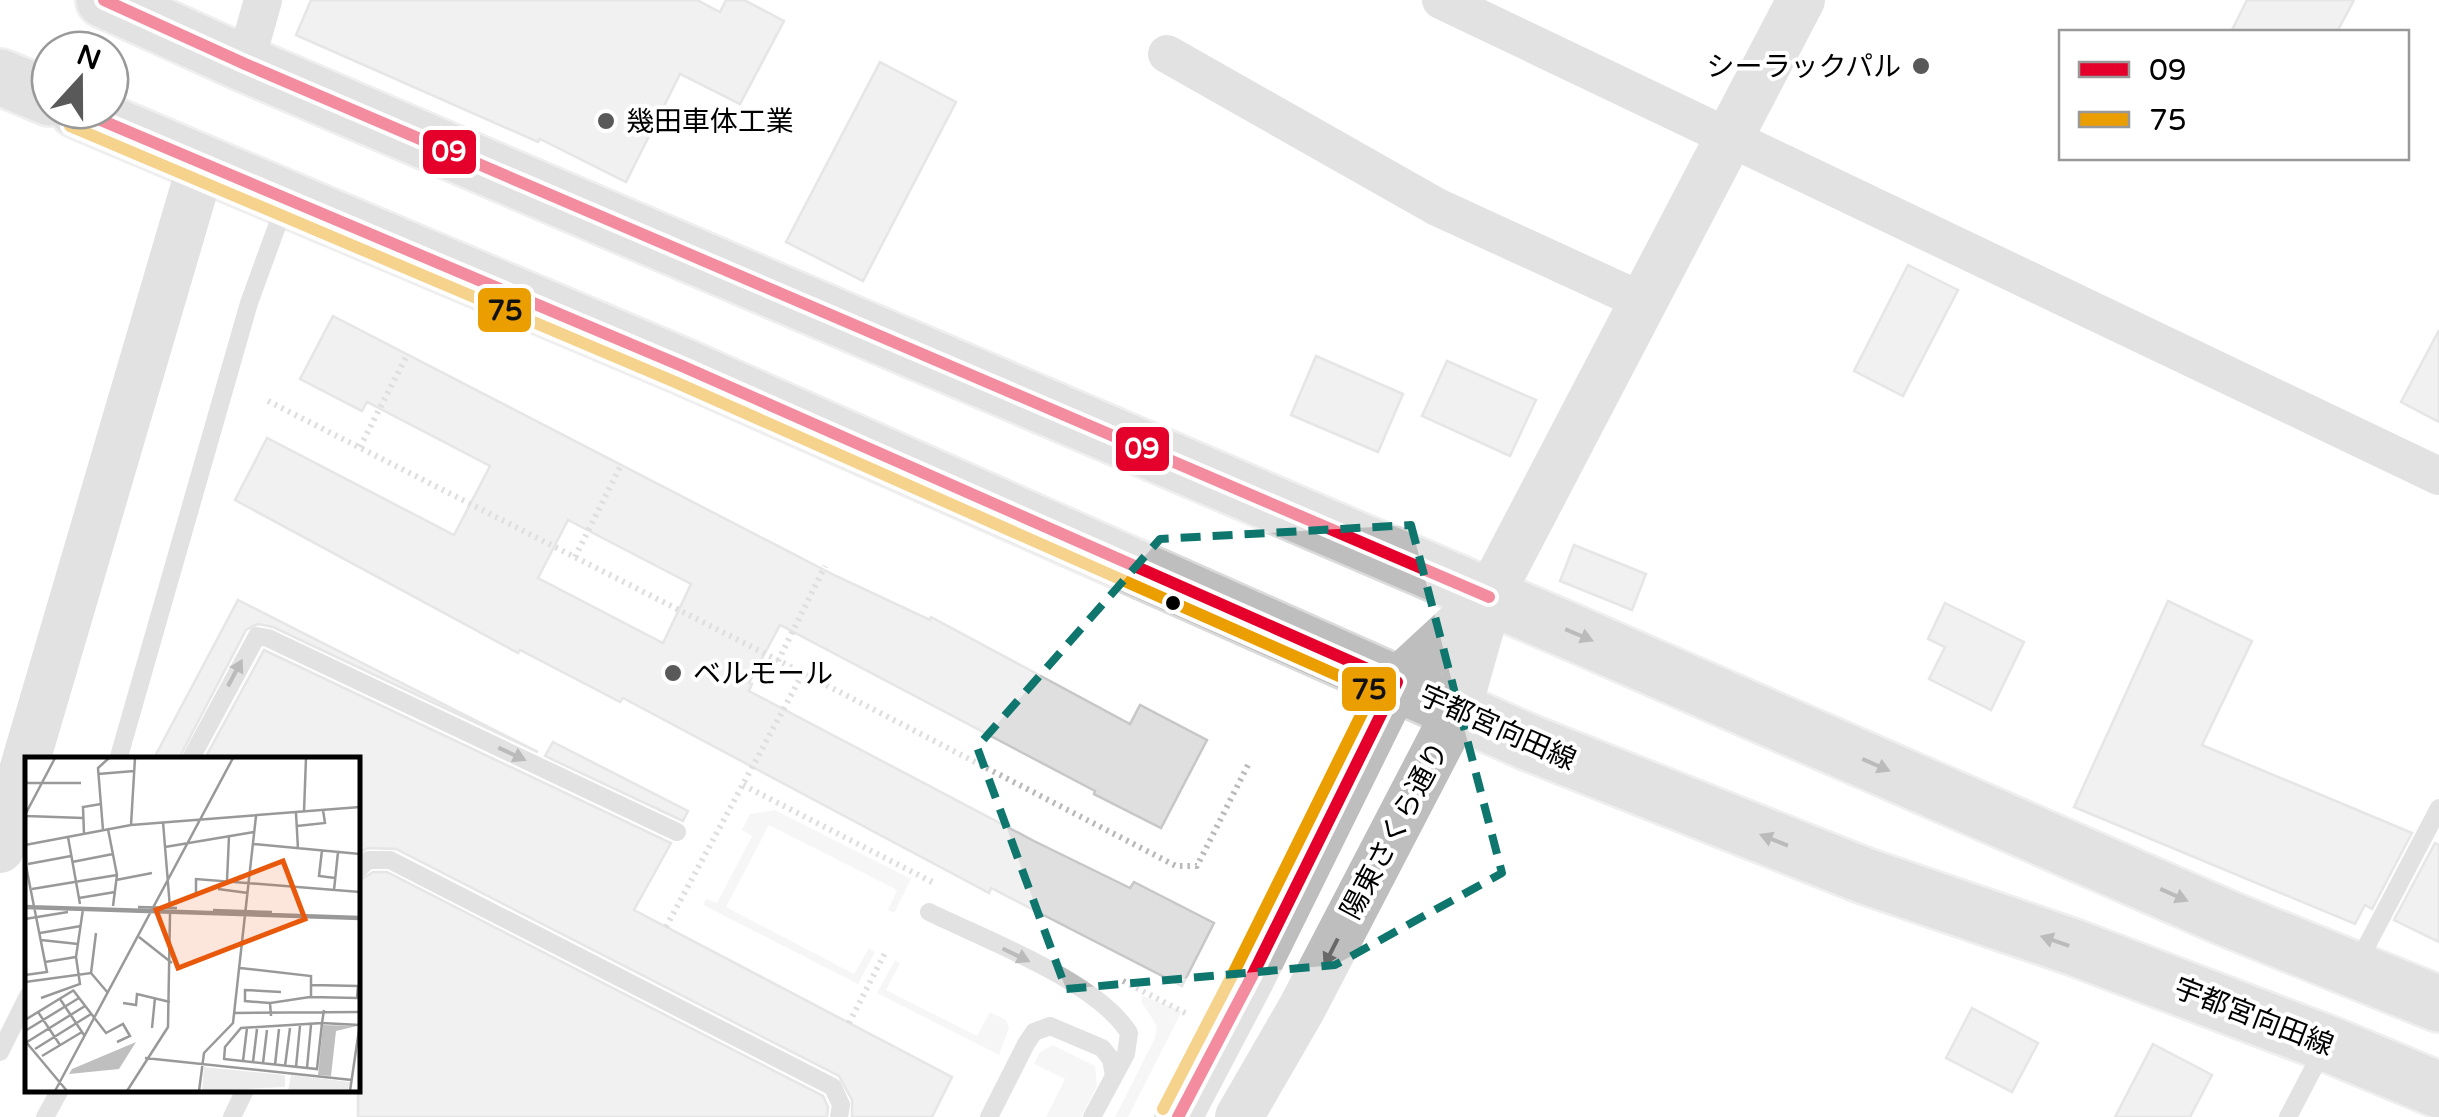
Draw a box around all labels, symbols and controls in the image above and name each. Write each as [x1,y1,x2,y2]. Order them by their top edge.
north arrow [30,30,130,130]
legend [2059,30,2409,160]
text: N [72,38,105,77]
place label: シーラックパル [1706,50,1901,84]
text: 09 [2149,52,2187,89]
marker: シーラックパル [1910,55,1932,77]
text: 75 [2149,102,2187,139]
place label: 幾田車体工業 [626,105,794,139]
marker: 幾田車体工業 [595,110,617,132]
line badge: 09 [421,128,478,176]
text: 09 [431,135,467,169]
line badge: 75 [476,286,533,334]
text: 75 [487,294,523,328]
line badge: 09 [1114,425,1171,473]
text: 09 [1124,432,1160,466]
unlabelled marker [1163,593,1183,613]
one-way arrow [1564,627,1594,643]
place label: ベルモール [693,657,833,691]
one-way arrow [226,659,243,688]
marker: ベルモール [662,662,684,684]
line badge: 75 [1340,665,1398,713]
text: 75 [1351,673,1387,707]
street label: 宇都宮向田線 [1414,678,1581,778]
street label: 陽東さくら通り [1334,736,1456,925]
one-way arrow [498,746,527,763]
inset map [25,757,360,1092]
one-way arrow [1861,757,1891,773]
one-way arrow [1759,832,1789,848]
one-way arrow [2159,887,2189,903]
one-way arrow [2039,932,2069,947]
one-way arrow [1323,938,1340,967]
one-way arrow [1002,946,1031,963]
street label: 宇都宮向田線 [2169,971,2338,1063]

